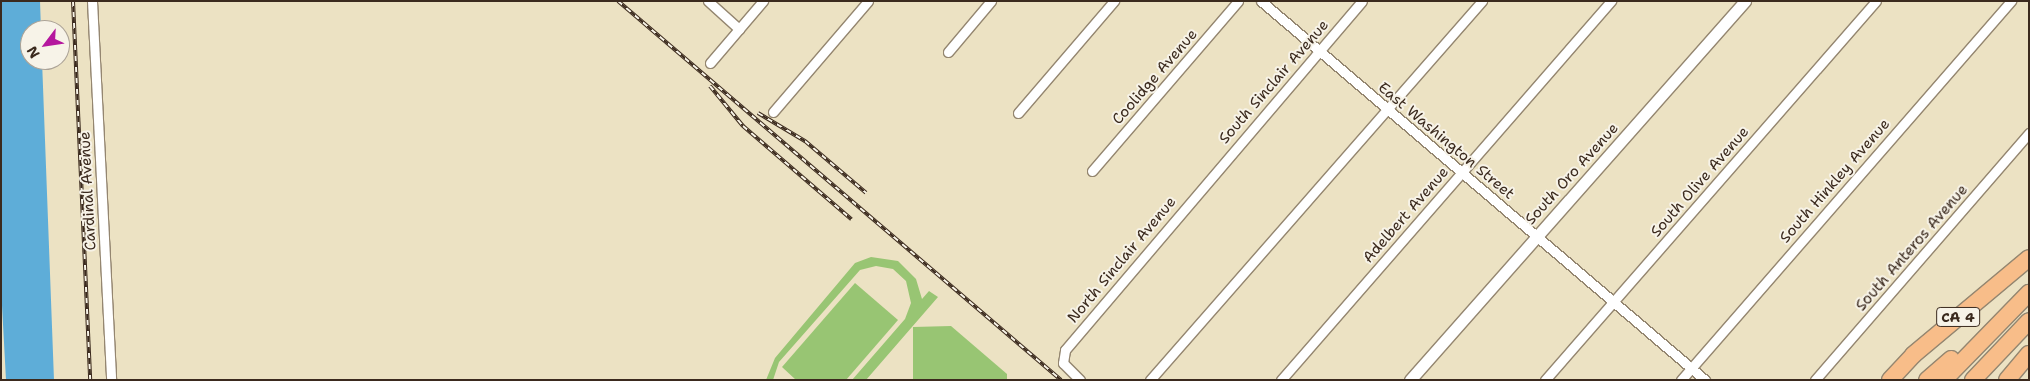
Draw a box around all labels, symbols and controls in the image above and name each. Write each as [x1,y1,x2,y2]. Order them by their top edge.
street label: South Sinclair Avenue [1215,16,1333,148]
north arrow [20,20,70,70]
street label: Coolidge Avenue [1109,26,1201,128]
text: N [22,43,44,62]
street label: East Washington Street [1374,79,1518,203]
street label: South Hinkley Avenue [1776,115,1894,247]
street label: South Oro Avenue [1522,119,1622,229]
street label: South Olive Avenue [1647,123,1753,241]
street label: Cardinal Avenue [76,131,100,251]
street label: Adelbert Avenue [1359,163,1453,267]
street label: South Anteros Avenue [1852,181,1972,315]
street label: North Sinclair Avenue [1064,193,1180,327]
road number: CA 4 [1936,306,1980,328]

